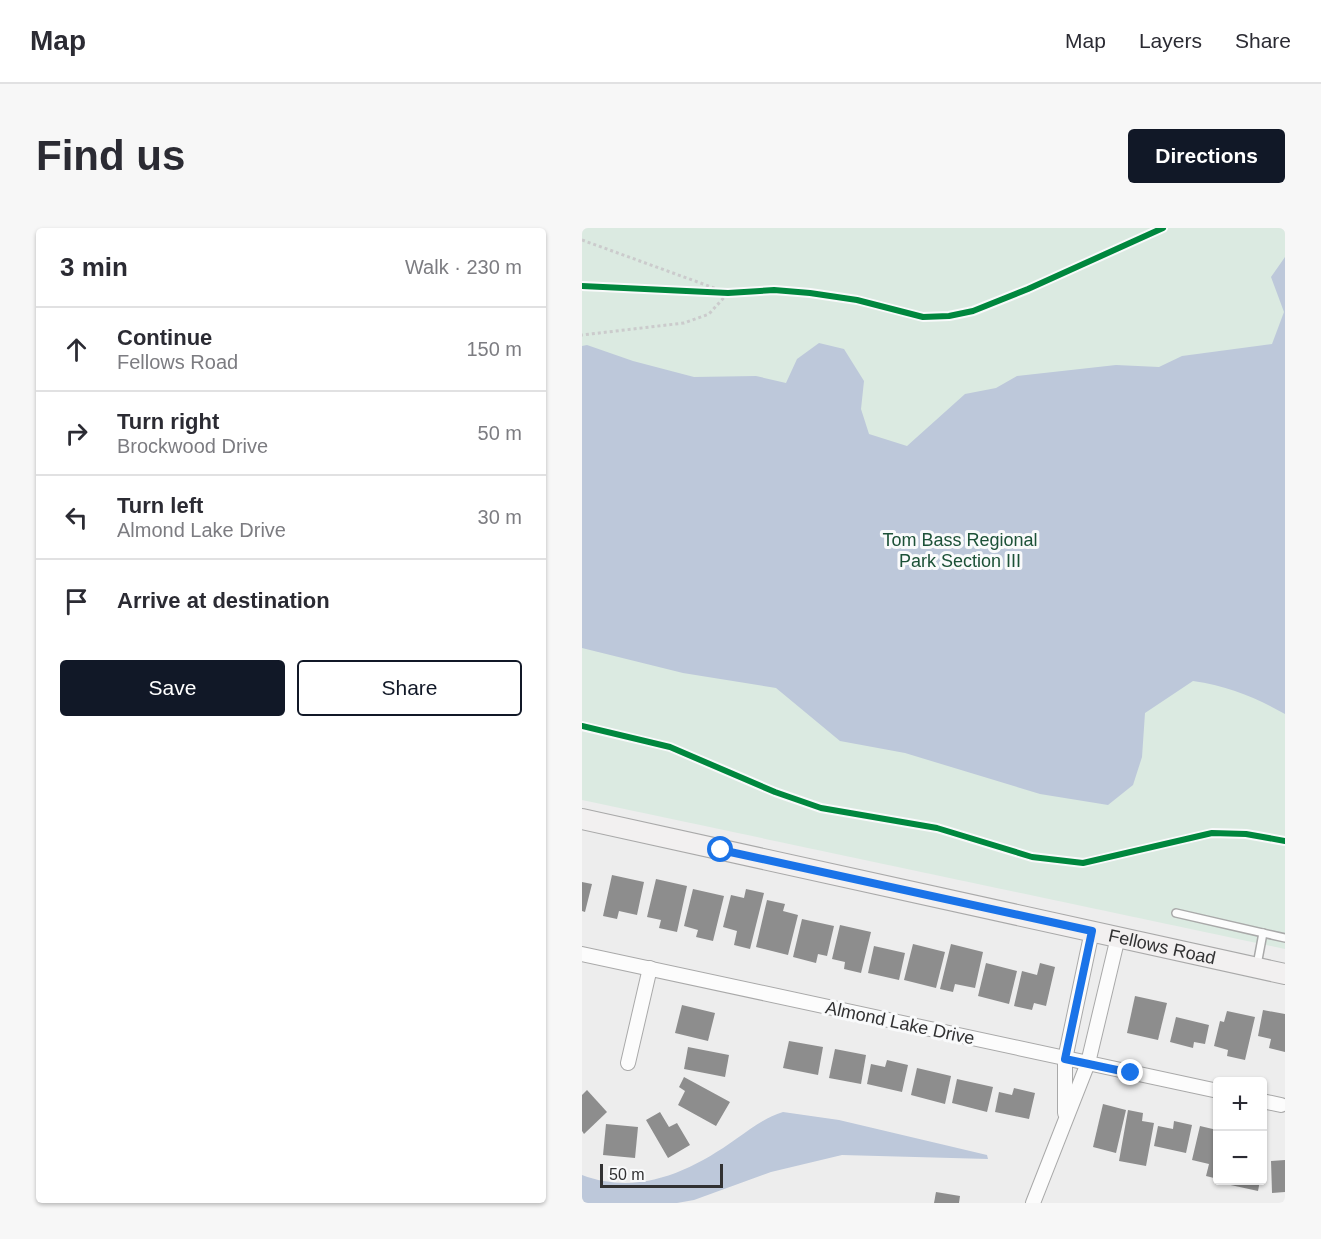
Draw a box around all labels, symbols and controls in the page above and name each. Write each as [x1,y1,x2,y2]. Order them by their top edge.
text: Map [30,25,86,56]
text: Map [1065,29,1106,52]
text: Layers [1139,29,1202,52]
text: Share [1235,29,1291,52]
button: Directions [1128,129,1285,183]
text: Find us [36,132,185,179]
text: 3 min [60,252,128,282]
text: Walk · 230 m [405,256,522,278]
text: Continue [117,325,212,350]
icon: ahead [60,333,93,366]
text: 150 m [466,338,522,360]
text: Fellows Road [117,351,238,373]
text: Turn right [117,409,219,434]
icon: right [60,417,93,450]
text: 50 m [478,422,522,444]
text: Brockwood Drive [117,435,268,457]
text: Turn left [117,493,203,518]
icon: left [60,501,93,534]
text: 30 m [478,506,522,528]
text: Almond Lake Drive [117,519,286,541]
park label: Tom Bass Regional Park Section III [882,530,1038,571]
icon: arrive [60,585,93,618]
text: Arrive at destination [117,588,330,613]
button: Save [60,660,285,716]
button: Share [297,660,522,716]
route start [707,836,733,862]
street label: Fellows Road [1107,925,1217,968]
street label: Almond Lake Drive [824,997,976,1049]
route end [1117,1059,1143,1085]
map controls [1213,1077,1267,1185]
button: + [1213,1077,1267,1131]
button: − [1213,1131,1267,1185]
scale bar [600,1161,723,1188]
text: 50 m [609,1166,645,1183]

